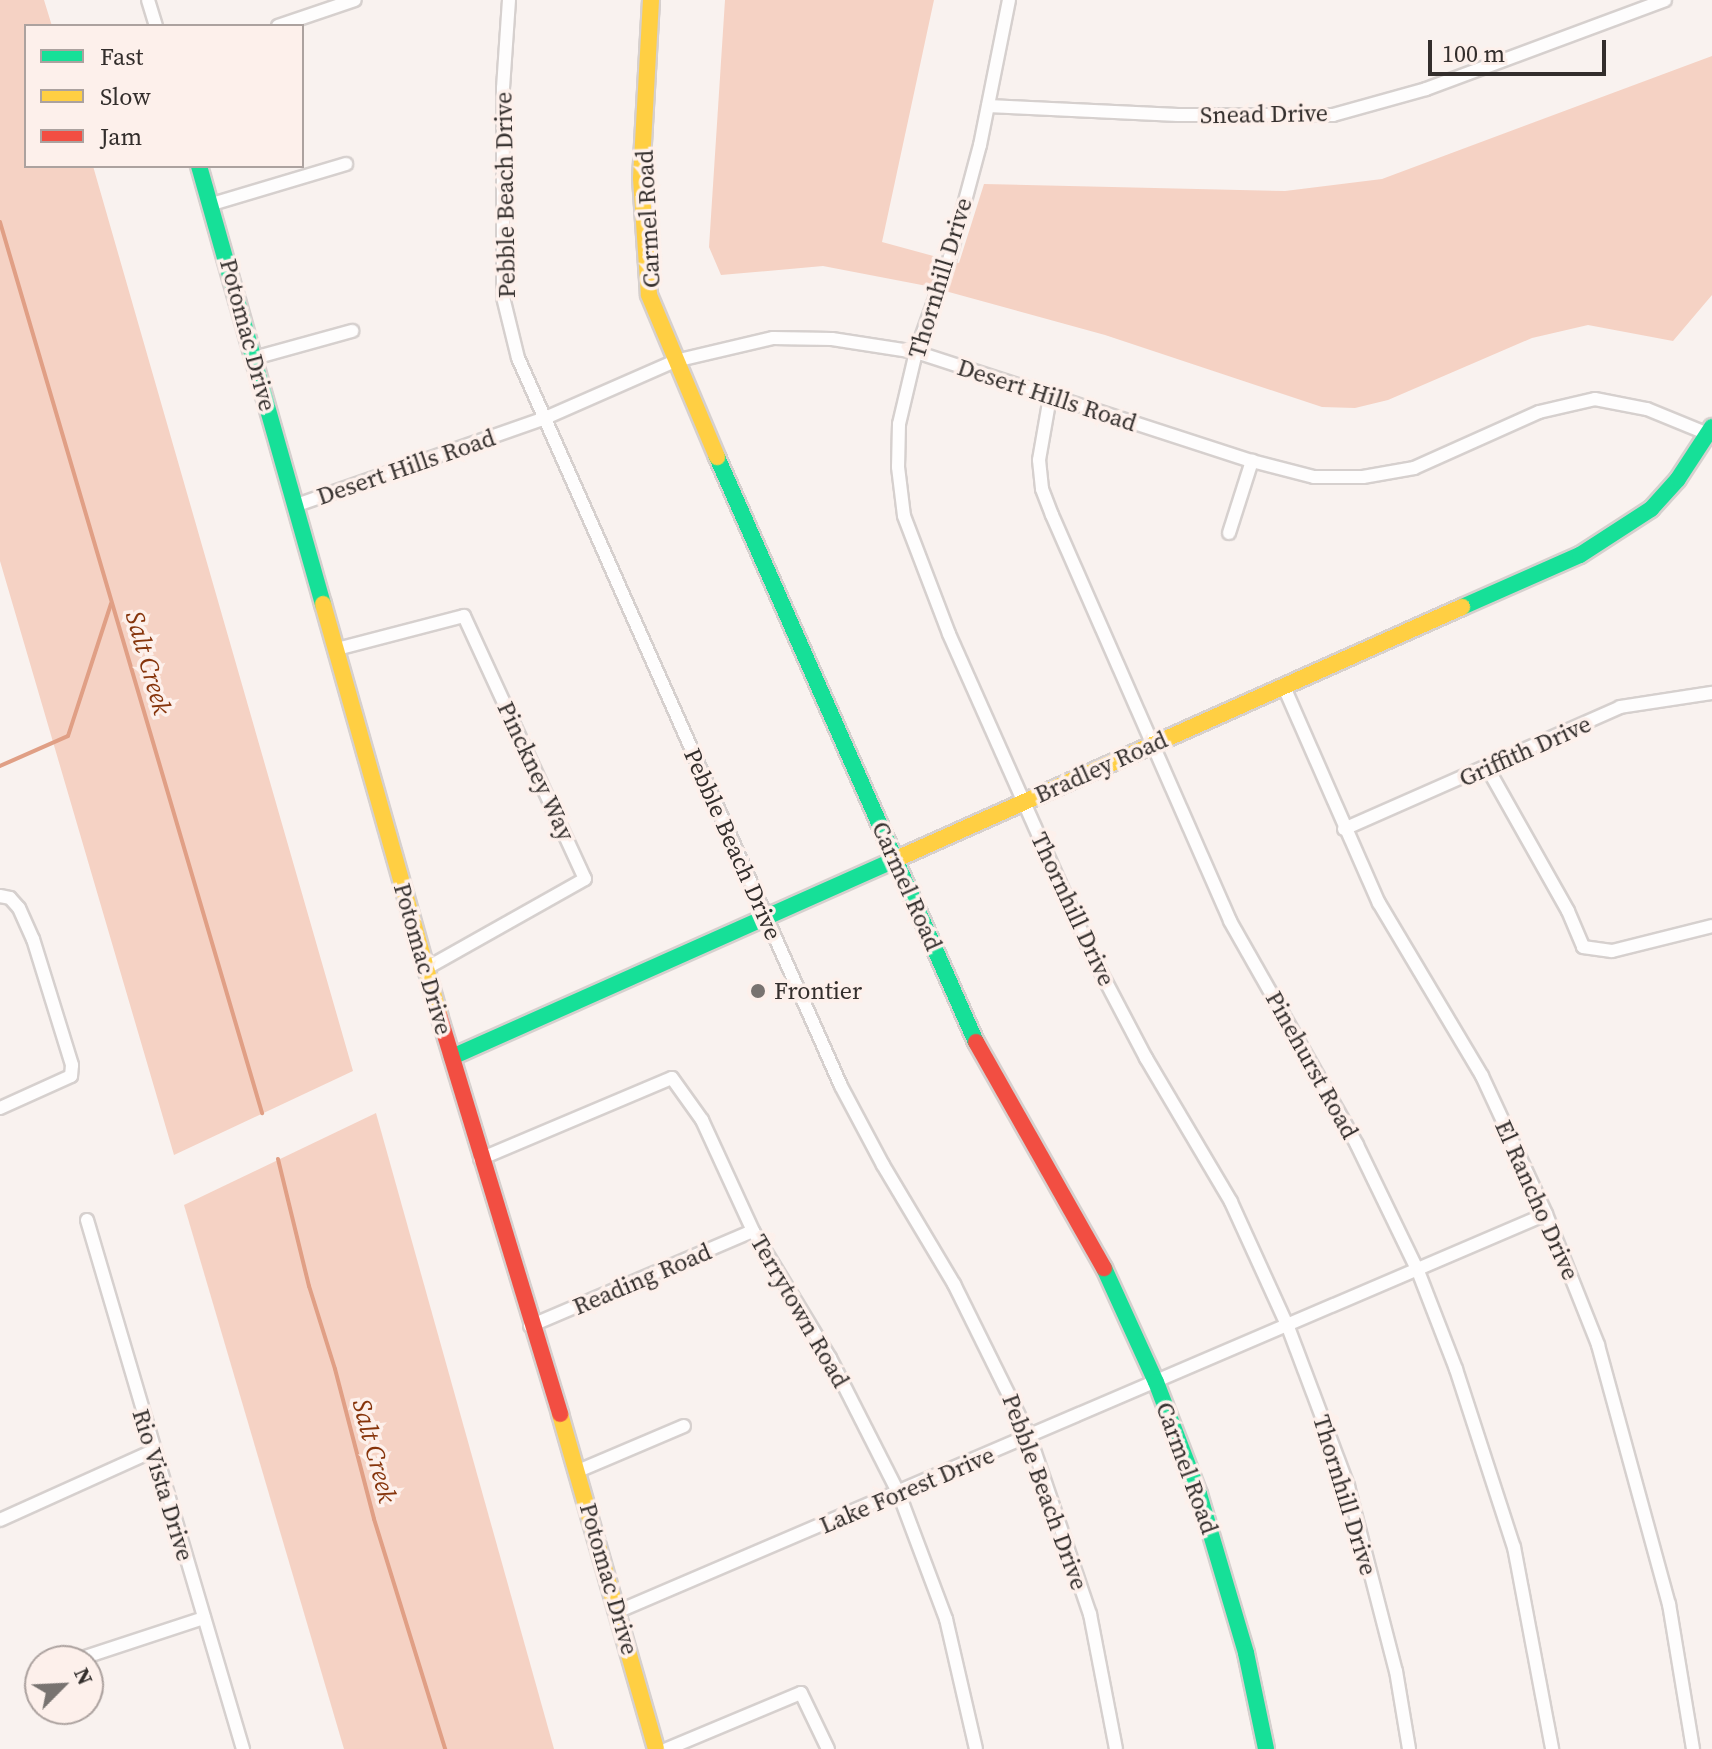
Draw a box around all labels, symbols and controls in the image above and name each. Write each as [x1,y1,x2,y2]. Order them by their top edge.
legend [24,24,304,168]
scale bar [1432,24,1610,74]
text: 100 m [1442,37,1505,70]
text: Fast [100,40,143,73]
text: Slow [100,80,151,113]
street label: Pebble Beach Drive [489,92,521,298]
street label: Snead Drive [1200,98,1328,130]
text: Jam [100,120,142,153]
street label: Carmel Road [630,149,666,289]
street label: Thornhill Drive [902,194,978,362]
street label: Potomac Drive [214,256,282,414]
street label: Desert Hills Road [954,352,1140,438]
street label: Desert Hills Road [313,423,499,511]
water label: Salt Creek [118,608,178,718]
street label: Pinckney Way [491,697,581,845]
street label: Griffith Drive [1455,709,1595,793]
street label: Bradley Road [1030,725,1172,809]
street label: Pebble Beach Drive [678,744,788,944]
street label: Carmel Road [866,817,948,955]
street label: Thornhill Drive [1025,828,1121,990]
street label: Potomac Drive [388,880,458,1038]
place label: Frontier [774,977,862,1005]
marker: Frontier [749,982,767,1000]
street label: Pinehurst Road [1260,986,1364,1144]
street label: El Rancho Drive [1489,1116,1585,1284]
street label: Terrytown Road [745,1229,855,1393]
street label: Reading Road [569,1237,715,1321]
street label: Pebble Beach Drive [996,1390,1094,1594]
water label: Salt Creek [345,1396,403,1506]
street label: Carmel Road [1150,1398,1224,1538]
street label: Rio Vista Drive [126,1405,200,1565]
street label: Thornhill Drive [1307,1411,1383,1579]
street label: Lake Forest Drive [815,1440,999,1540]
street label: Potomac Drive [574,1500,644,1658]
north arrow [24,1645,104,1725]
text: N [67,1663,101,1689]

